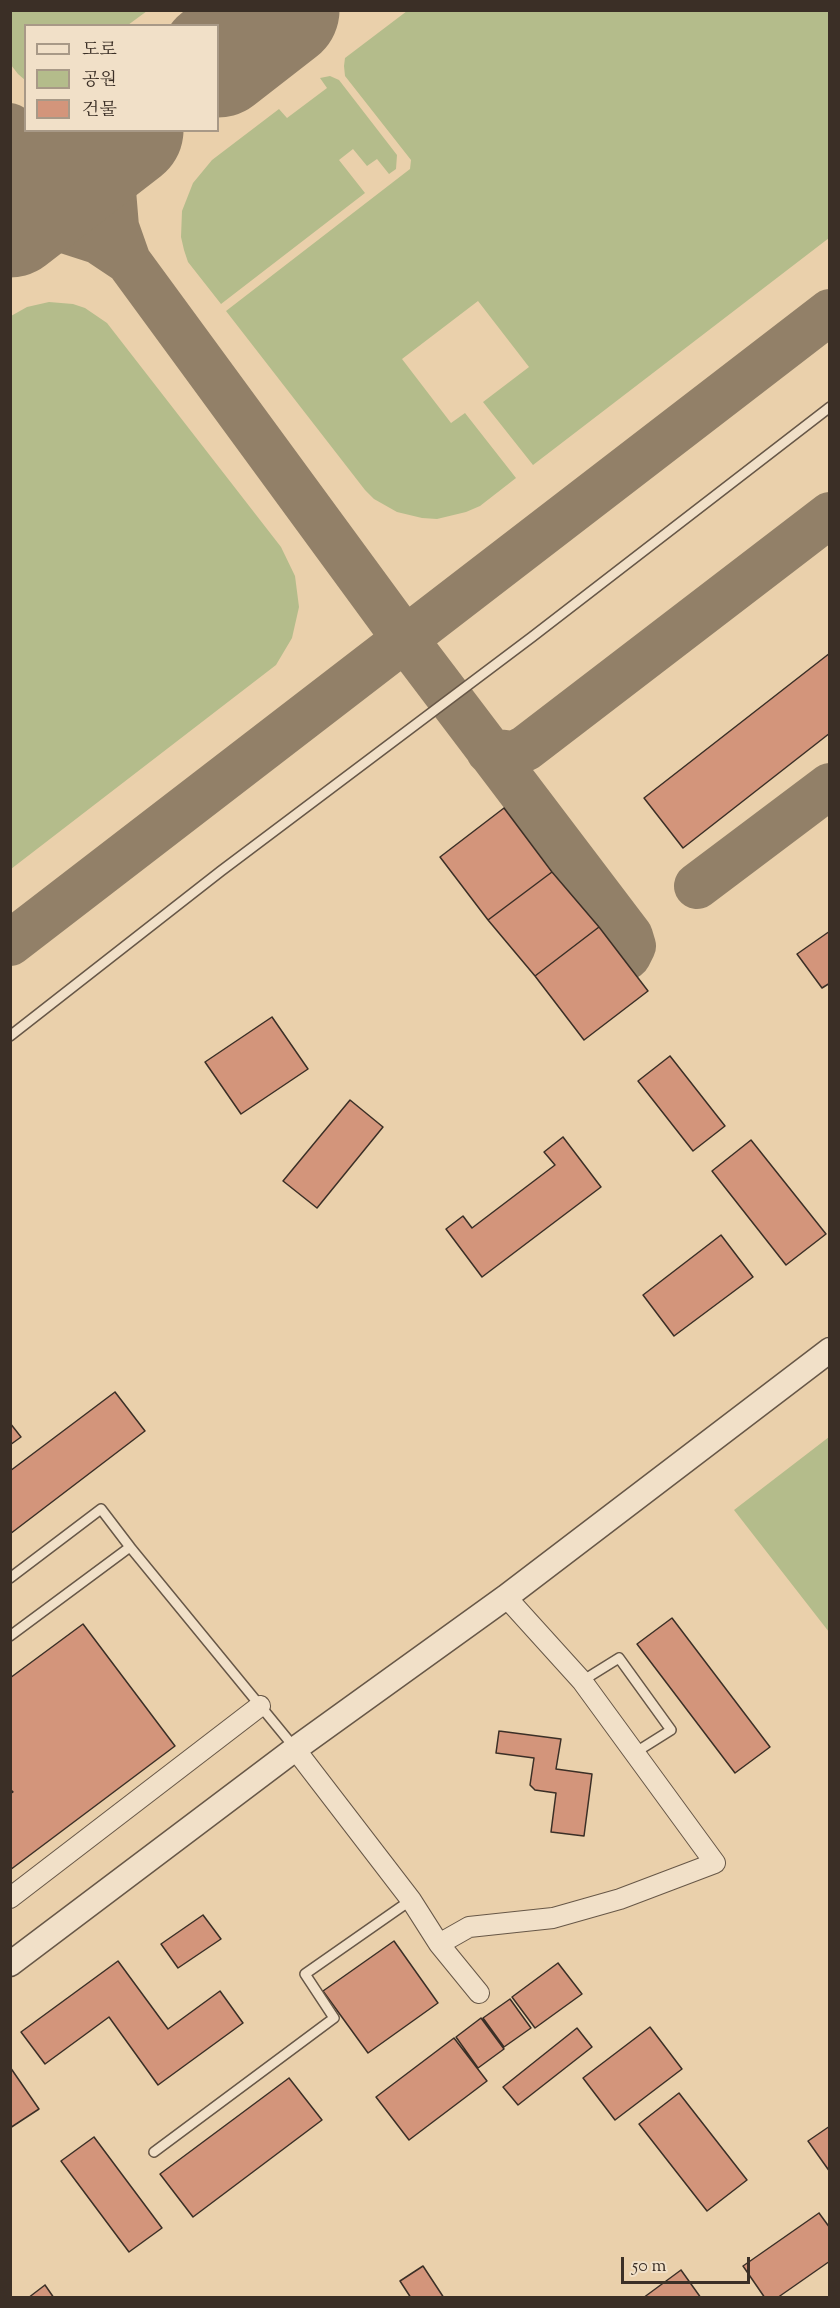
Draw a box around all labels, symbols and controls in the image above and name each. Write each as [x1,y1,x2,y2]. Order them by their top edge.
legend [24,24,219,132]
text: 도로 [82,38,117,64]
text: 공원 [82,68,117,94]
text: 건물 [82,98,117,124]
scale bar [624,2245,753,2283]
text: 50 m [632,2254,666,2280]

